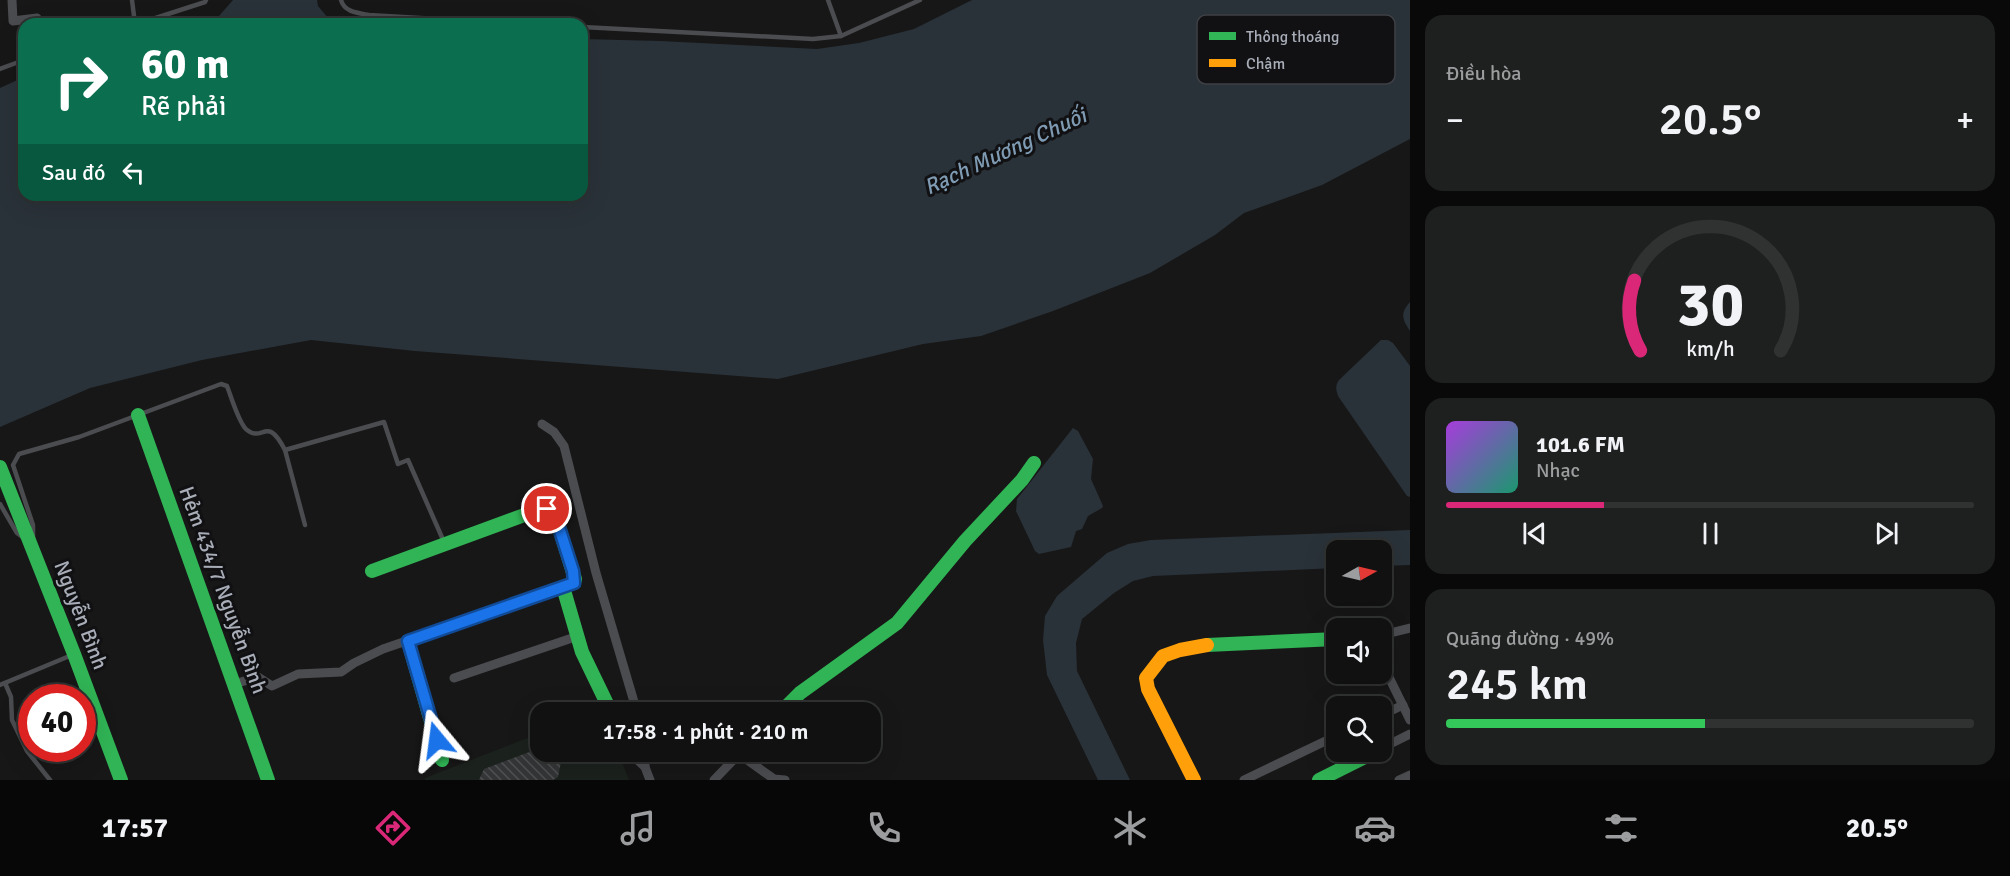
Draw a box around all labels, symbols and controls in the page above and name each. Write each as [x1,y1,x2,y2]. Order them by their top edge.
legend [1197,15,1395,84]
text: Thông thoáng [1246,27,1340,47]
text: 60 m [141,39,230,90]
icon: right [42,42,120,120]
text: Chậm [1246,54,1285,74]
text: Điều hòa [1446,61,1521,86]
text: Rẽ phải [141,90,226,123]
text: 20.5° [1659,92,1761,147]
text: − [1446,100,1464,141]
text: + [1956,100,1974,141]
water label: Rạch Mương Chuối [920,101,1092,200]
icon: left [117,156,150,189]
text: Sau đó [42,159,105,186]
text: 30 [1676,267,1744,344]
text: km/h [1686,337,1734,363]
text: 101.6 FM [1536,431,1625,458]
text: Nhạc [1536,458,1580,483]
street label: Hẻm 434/7 Nguyễn Bình [173,483,273,697]
pin [521,483,572,534]
icon: arrive [530,492,563,525]
icon: previous [1518,517,1551,550]
icon: pause [1694,517,1727,550]
icon: next [1870,517,1903,550]
north arrow [1326,540,1392,606]
map controls [1326,540,1392,762]
street label: Nguyễn Bình [48,557,114,673]
button: sound [1326,618,1392,684]
text: Quãng đường · 49% [1446,626,1614,651]
text: 245 km [1446,657,1588,712]
speed limit sign: 40 [18,684,96,762]
button: search [1326,696,1392,762]
position arrow [405,708,469,772]
text: 17:58 · 1 phút · 210 m [603,718,808,745]
icon: directions [372,807,414,849]
icon: music [617,807,659,849]
icon: phone [863,807,905,849]
icon: climate [1109,807,1151,849]
icon: car [1354,807,1396,849]
icon: filters [1600,807,1642,849]
text: 17:57 [102,812,168,845]
text: 20.5° [1846,812,1908,845]

